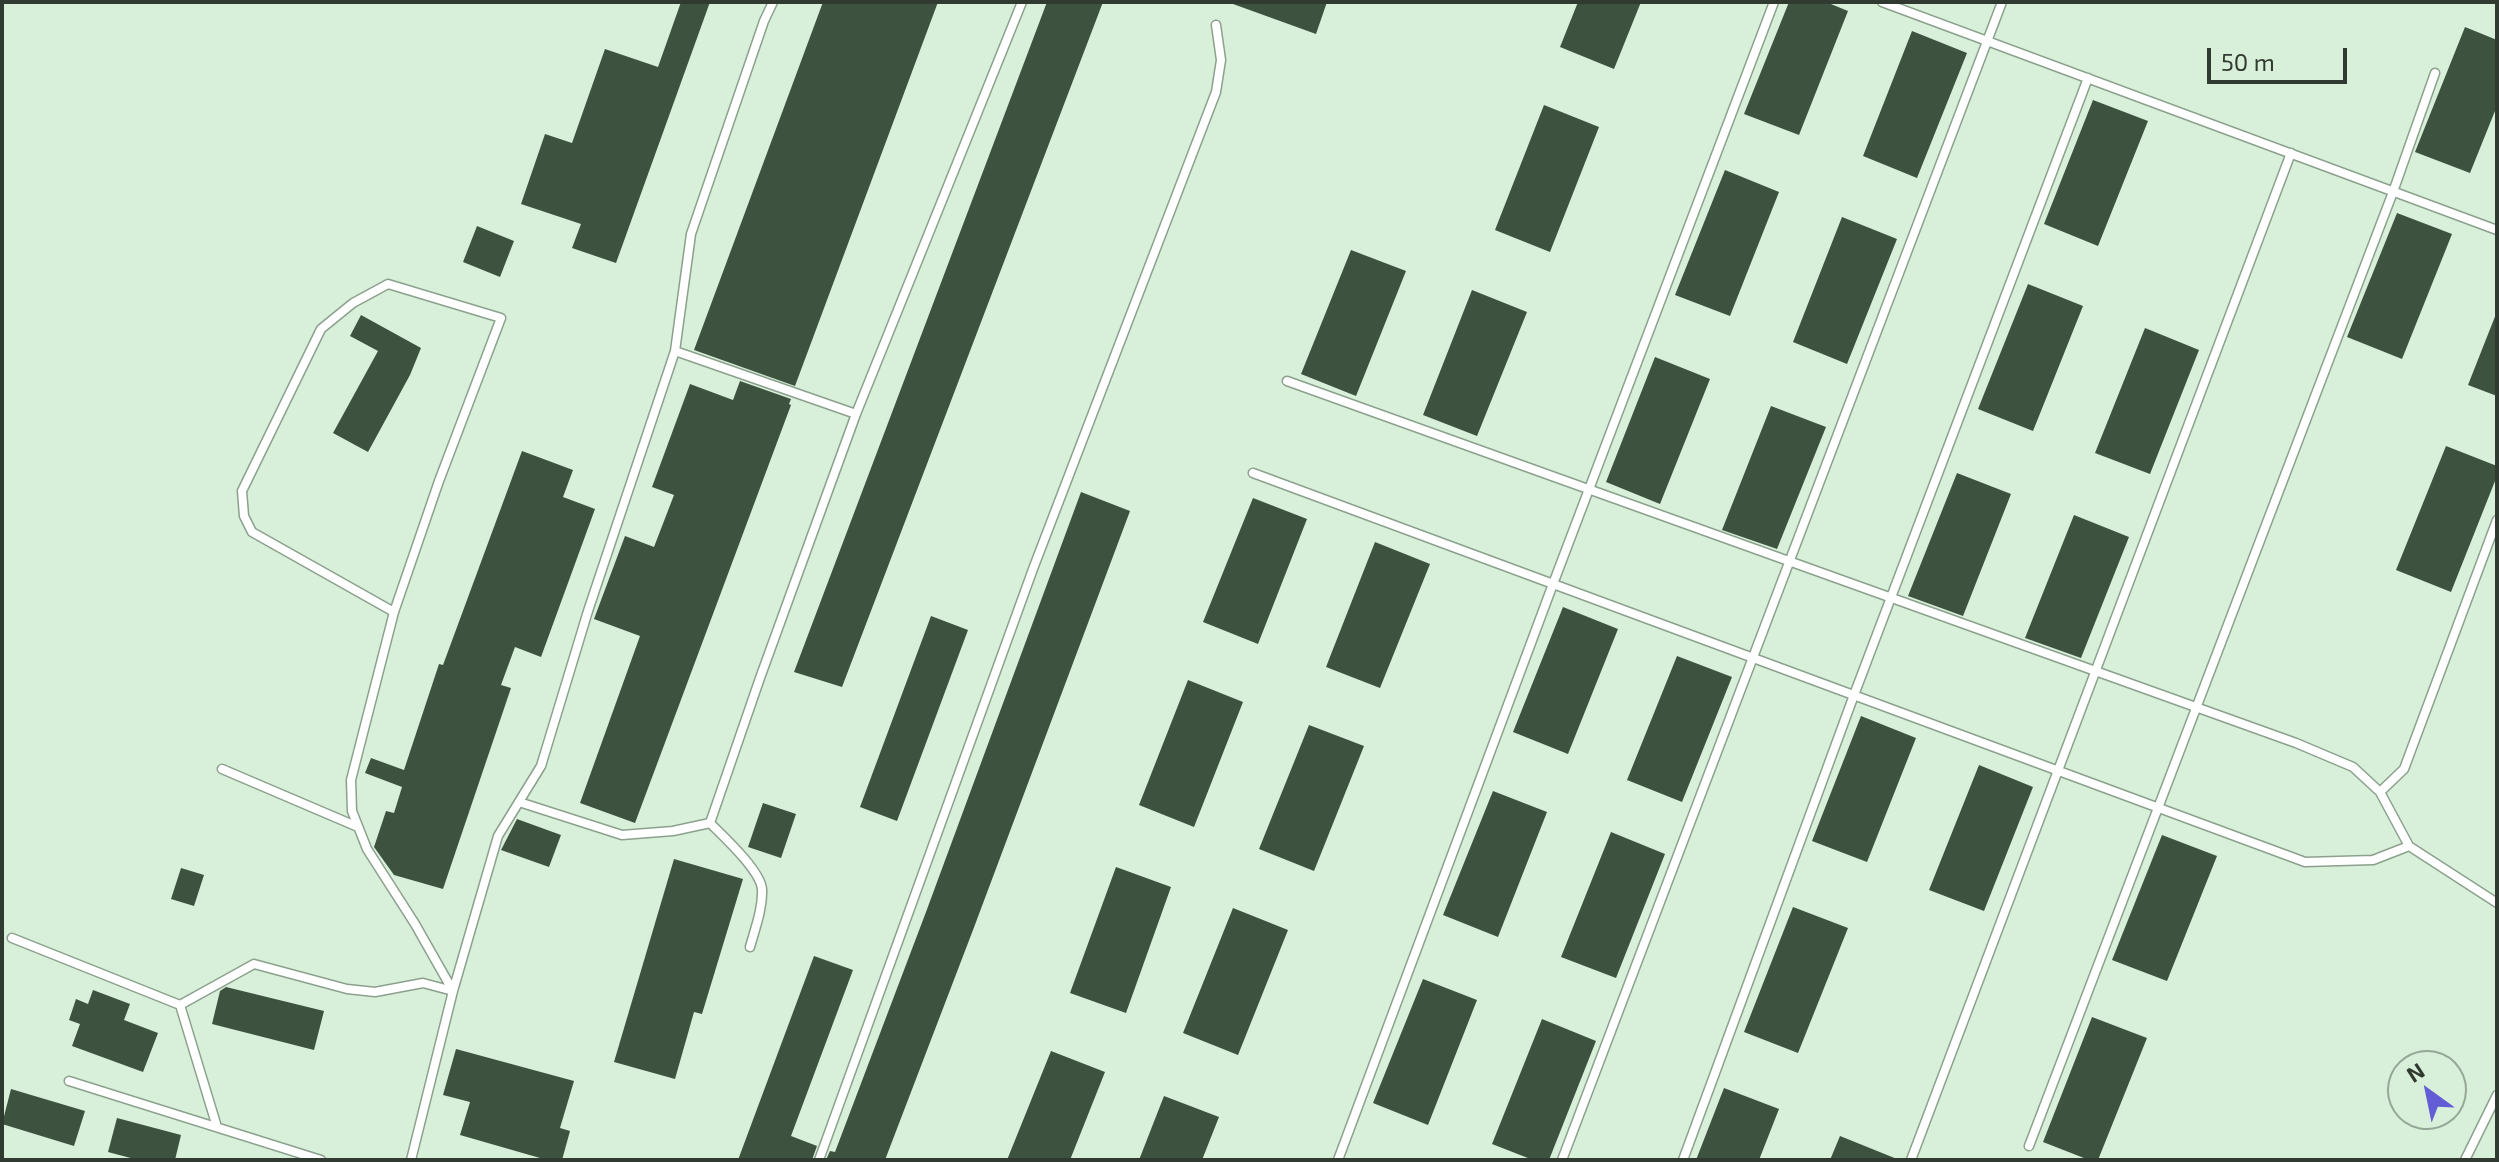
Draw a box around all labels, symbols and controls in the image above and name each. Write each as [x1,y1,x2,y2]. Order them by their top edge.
scale bar [2211,32,2351,82]
text: 50 m [2221,47,2275,76]
north arrow [2387,1050,2467,1130]
text: N [2401,1056,2429,1087]

